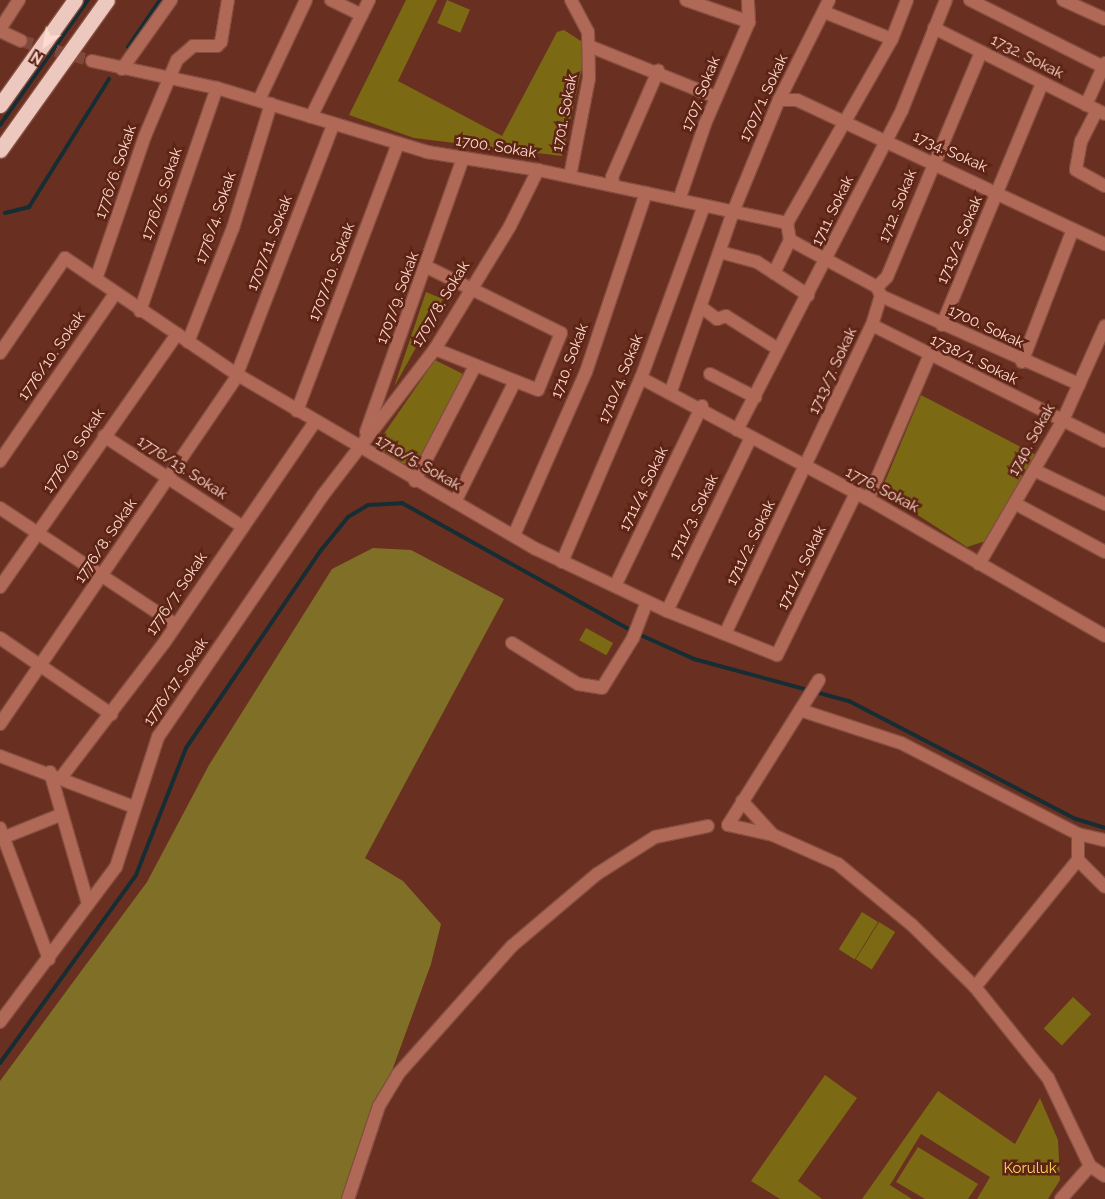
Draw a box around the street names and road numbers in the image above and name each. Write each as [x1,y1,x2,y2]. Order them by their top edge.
street label: 1732. Sokak [988,31,1066,83]
street label: 1707/1. Sokak [736,51,792,145]
street label: 1707. Sokak [678,54,724,134]
street label: 1701. Sokak [549,73,581,153]
street label: 1776/6. Sokak [92,123,140,221]
street label: 1734. Sokak [910,128,990,176]
street label: 1700. Sokak [454,132,538,162]
street label: 1776/5. Sokak [138,145,186,243]
street label: 1712. Sokak [875,167,921,245]
street label: 1776/4. Sokak [192,170,240,266]
street label: 1711. Sokak [808,173,858,249]
street label: 1707/11. Sokak [244,193,296,293]
street label: 1713/2. Sokak [933,193,987,287]
street label: 1707/10. Sokak [305,220,359,324]
street label: 1707/9. Sokak [373,250,423,346]
street label: 1707/8. Sokak [408,258,474,350]
street label: 1700. Sokak [945,302,1027,352]
street label: 1776/10. Sokak [15,308,89,404]
street label: 1710. Sokak [547,321,593,401]
street label: 1713/7. Sokak [805,325,861,417]
street label: 1738/1. Sokak [927,331,1021,389]
street label: 1710/4. Sokak [595,332,647,426]
street label: 1740. Sokak [1005,401,1059,479]
street label: 1776/9. Sokak [39,406,109,496]
street label: 1710/5. Sokak [372,431,464,495]
street label: 1776/13. Sokak [134,432,230,504]
street label: 1711/4. Sokak [616,444,672,534]
street label: 1776. Sokak [842,463,922,517]
street label: 1711/3. Sokak [666,471,722,563]
street label: 1776/8. Sokak [71,495,141,587]
street label: 1711/2. Sokak [723,498,779,588]
street label: 1711/1. Sokak [774,523,830,613]
street label: 1776/7. Sokak [143,549,211,639]
street label: 1776/17. Sokak [140,635,212,729]

